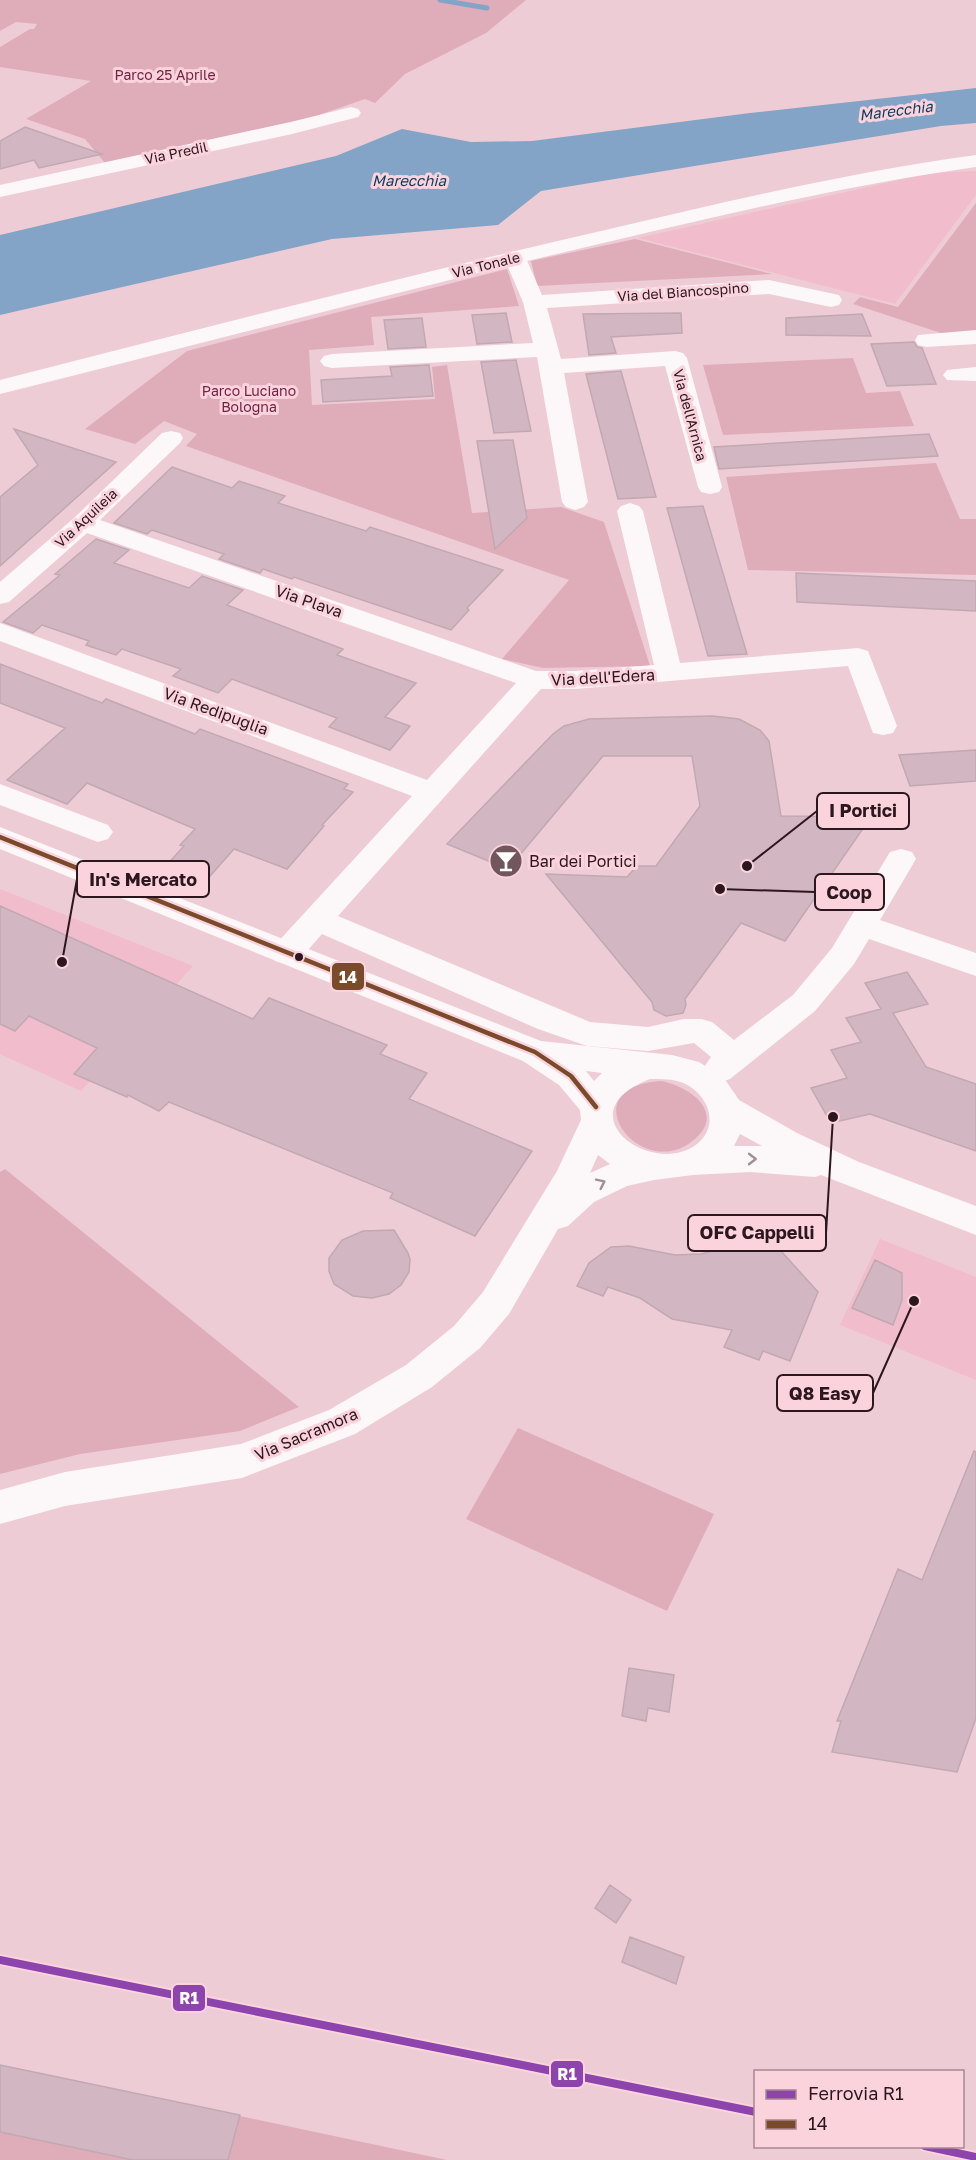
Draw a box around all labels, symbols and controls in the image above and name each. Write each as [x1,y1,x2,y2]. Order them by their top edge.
park label: Parco 25 Aprile [114,66,216,83]
water label: Marecchia [858,97,934,123]
street label: Via Predil [143,138,209,167]
water label: Marecchia [372,171,446,189]
street label: Via Tonale [450,248,522,281]
street label: Via del Biancospino [617,278,749,305]
street label: Via dell'Arnica [670,367,711,463]
park label: Parco Luciano Bologna [202,382,296,415]
street label: Via Aquileia [51,485,120,551]
street label: Via Plava [273,580,345,622]
street label: Via dell'Edera [550,664,656,690]
street label: Via Redipuglia [161,683,271,739]
callout: I Portici [817,793,909,829]
text: I Portici [829,799,897,821]
bar icon: Bar dei Portici [488,843,524,879]
place label: Bar dei Portici [529,851,637,871]
callout: In's Mercato [77,861,209,897]
text: In's Mercato [89,868,197,890]
callout: Coop [815,874,884,910]
text: Coop [826,881,872,903]
unlabelled marker [293,951,305,963]
line badge: 14 [331,962,365,991]
text: 14 [339,967,357,987]
one-way arrow [748,1153,757,1165]
one-way arrow [595,1179,606,1191]
callout: OFC Cappelli [688,1215,826,1251]
text: OFC Cappelli [700,1221,814,1243]
callout: Q8 Easy [777,1375,873,1411]
text: Q8 Easy [789,1382,861,1404]
street label: Via Sacramora [251,1403,361,1465]
line badge: R1 [172,1984,206,2012]
text: R1 [179,1988,199,2008]
line badge: R1 [550,2060,584,2088]
text: R1 [557,2064,577,2084]
legend [754,2070,964,2148]
text: Ferrovia R1 [808,2082,904,2104]
text: 14 [808,2112,828,2134]

